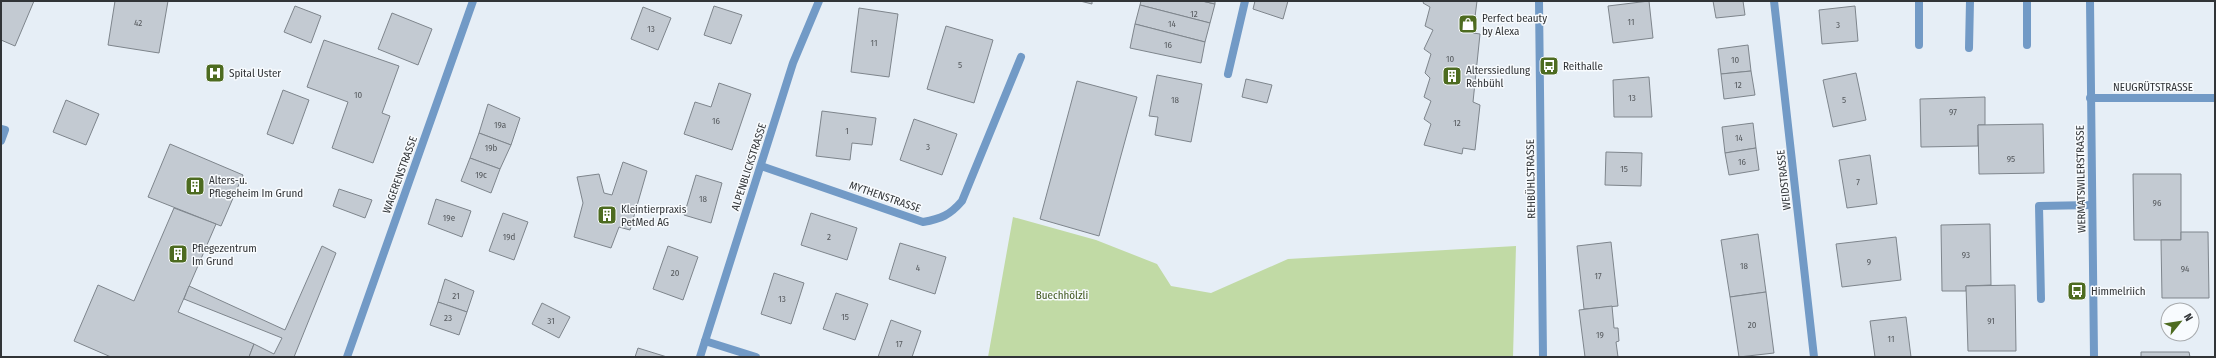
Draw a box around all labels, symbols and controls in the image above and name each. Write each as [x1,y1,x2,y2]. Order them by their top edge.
house number: 12 [1190,9,1198,19]
place label: Perfect beauty by Alexa [1482,12,1547,38]
shop icon: Perfect beauty by Alexa [1457,13,1479,35]
house number: 11 [1628,17,1634,27]
house number: 42 [134,18,142,28]
house number: 14 [1168,19,1177,29]
house number: 3 [1836,20,1840,30]
house number: 13 [647,24,655,34]
house number: 11 [871,38,877,48]
house number: 16 [1164,40,1173,50]
house number: 10 [1446,54,1454,64]
bus stop icon: Reithalle [1538,55,1560,77]
house number: 10 [1731,55,1739,65]
house number: 5 [958,60,962,70]
place label: Reithalle [1563,60,1603,73]
hospital icon: Spital Uster [204,62,226,84]
place label: Alterssiedlung Rehbühl [1466,64,1531,90]
building icon: Alterssiedlung Rehbühl [1441,65,1463,87]
place label: Spital Uster [229,67,281,80]
house number: 12 [1734,80,1742,90]
street label: NEUGRÜTSTRASSE [2113,81,2193,94]
house number: 10 [354,90,362,100]
house number: 13 [1628,93,1636,103]
house number: 18 [1171,95,1180,105]
house number: 5 [1842,95,1846,105]
house number: 97 [1949,107,1957,117]
house number: 16 [712,116,721,126]
house number: 12 [1453,118,1461,128]
house number: 19a [494,120,507,130]
street label: ALPENBLICKSTRASSE [729,122,769,212]
street label: WERMATSWILERSTRASSE [2074,125,2088,233]
house number: 1 [845,126,849,136]
house number: 14 [1735,133,1744,143]
street label: WAGERENSTRASSE [380,135,420,215]
street label: REHBÜHLSTRASSE [1524,139,1538,219]
house number: 3 [926,142,930,152]
house number: 19b [485,143,498,153]
street label: WEIDSTRASSE [1774,149,1794,211]
house number: 95 [2007,154,2015,164]
house number: 16 [1738,157,1747,167]
house number: 15 [1620,164,1628,174]
house number: 19c [475,170,487,180]
place label: Alters-u. Pflegeheim Im Grund [209,174,303,200]
building icon: Alters-u. Pflegeheim Im Grund [184,175,206,197]
house number: 7 [1856,177,1860,187]
street label: MYTHENSTRASSE [848,179,922,215]
house number: 18 [699,194,708,204]
house number: 96 [2153,198,2162,208]
place label: Kleintierpraxis PetMed AG [621,203,687,229]
building icon: Kleintierpraxis PetMed AG [596,204,618,226]
house number: 19e [443,213,456,223]
house number: 19d [503,232,516,242]
house number: 2 [827,232,831,242]
place label: Pflegezentrum Im Grund [192,242,257,268]
building icon: Pflegezentrum Im Grund [167,243,189,265]
house number: 93 [1962,250,1970,260]
house number: 9 [1867,257,1871,267]
house number: 18 [1740,261,1749,271]
house number: 4 [916,263,921,273]
house number: 94 [2181,264,2190,274]
house number: 20 [671,268,680,278]
house number: 17 [1594,271,1602,281]
bus stop icon: Himmelriich [2066,280,2088,302]
place label: Himmelriich [2091,285,2146,298]
park label: Buechhölzli [1036,289,1088,302]
house number: 21 [452,291,460,301]
house number: 13 [778,294,786,304]
north arrow [2160,302,2200,342]
text: N [2181,311,2196,323]
house number: 15 [841,312,849,322]
house number: 23 [444,313,452,323]
house number: 31 [547,316,555,326]
house number: 91 [1987,316,1995,326]
house number: 20 [1748,320,1757,330]
house number: 19 [1596,330,1604,340]
house number: 11 [1888,334,1894,344]
house number: 17 [895,339,903,349]

